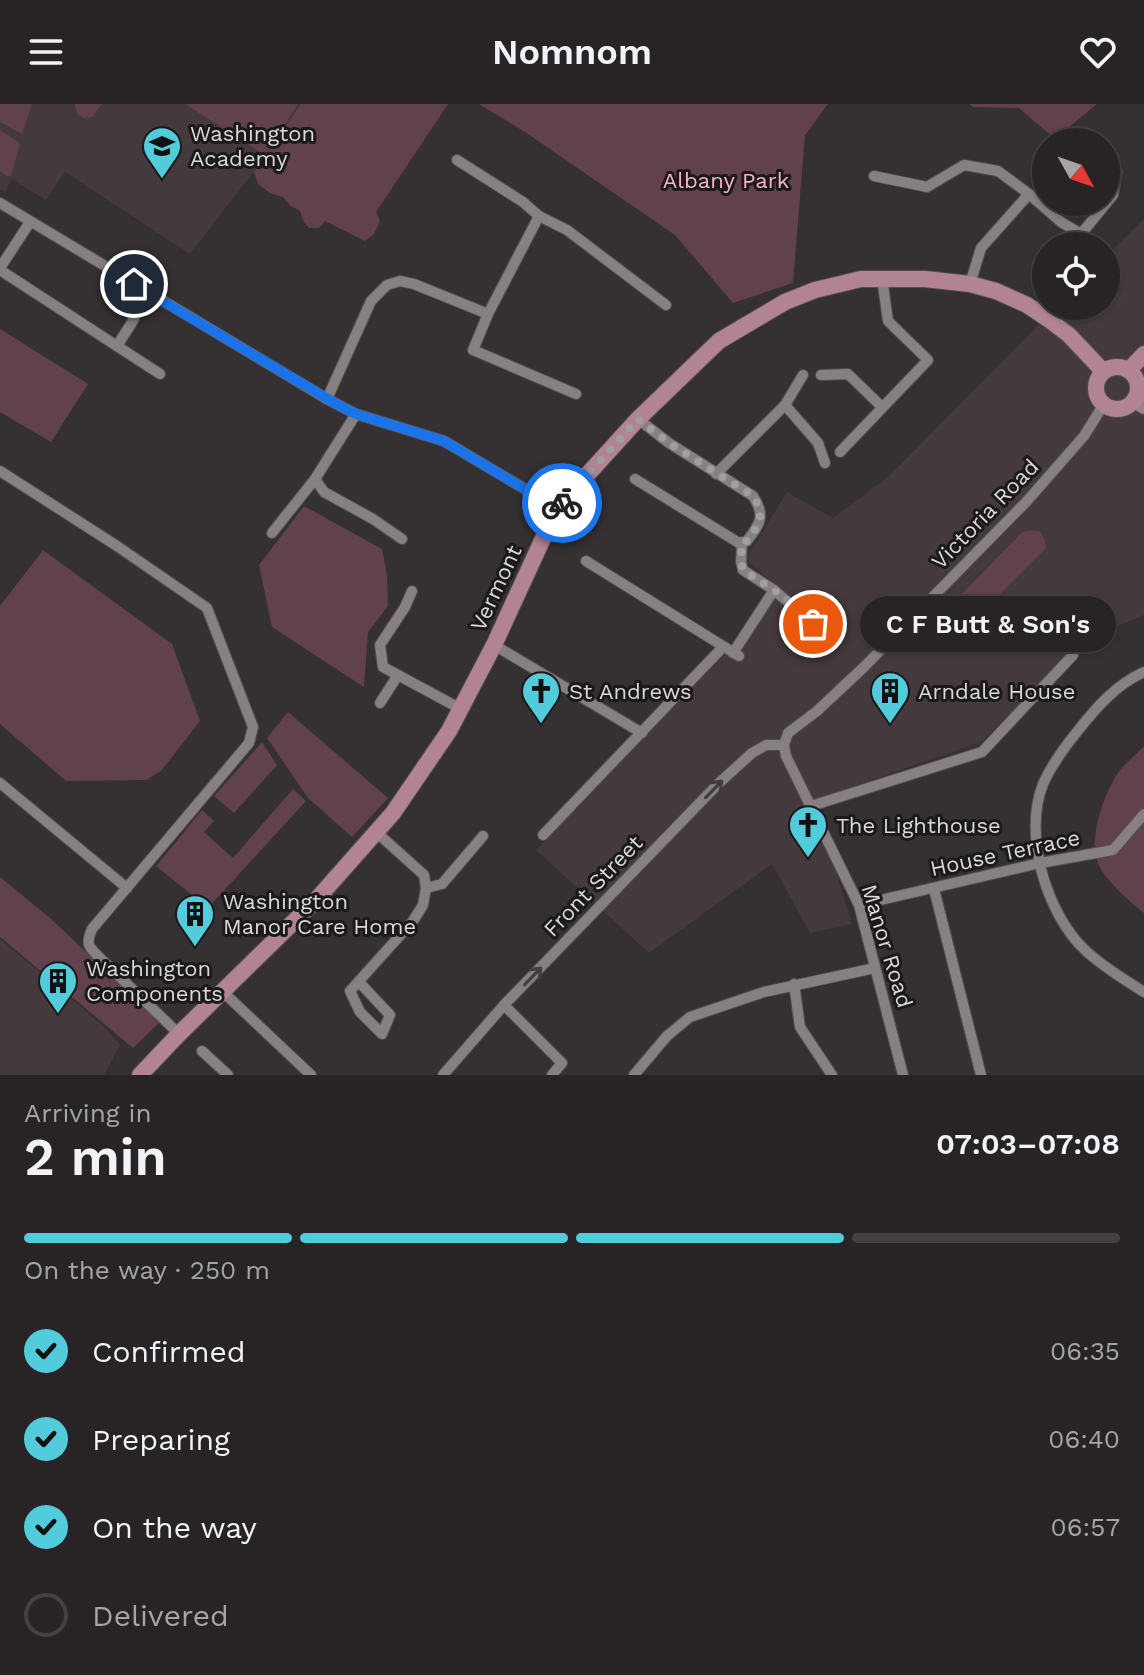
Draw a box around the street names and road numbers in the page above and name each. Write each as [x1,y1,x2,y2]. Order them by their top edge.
street label: Victoria Road [926,454,1044,574]
street label: Vermont [465,541,527,635]
street label: House Terrace [928,825,1082,881]
street label: Front Street [539,830,647,942]
street label: Manor Road [856,881,918,1011]

